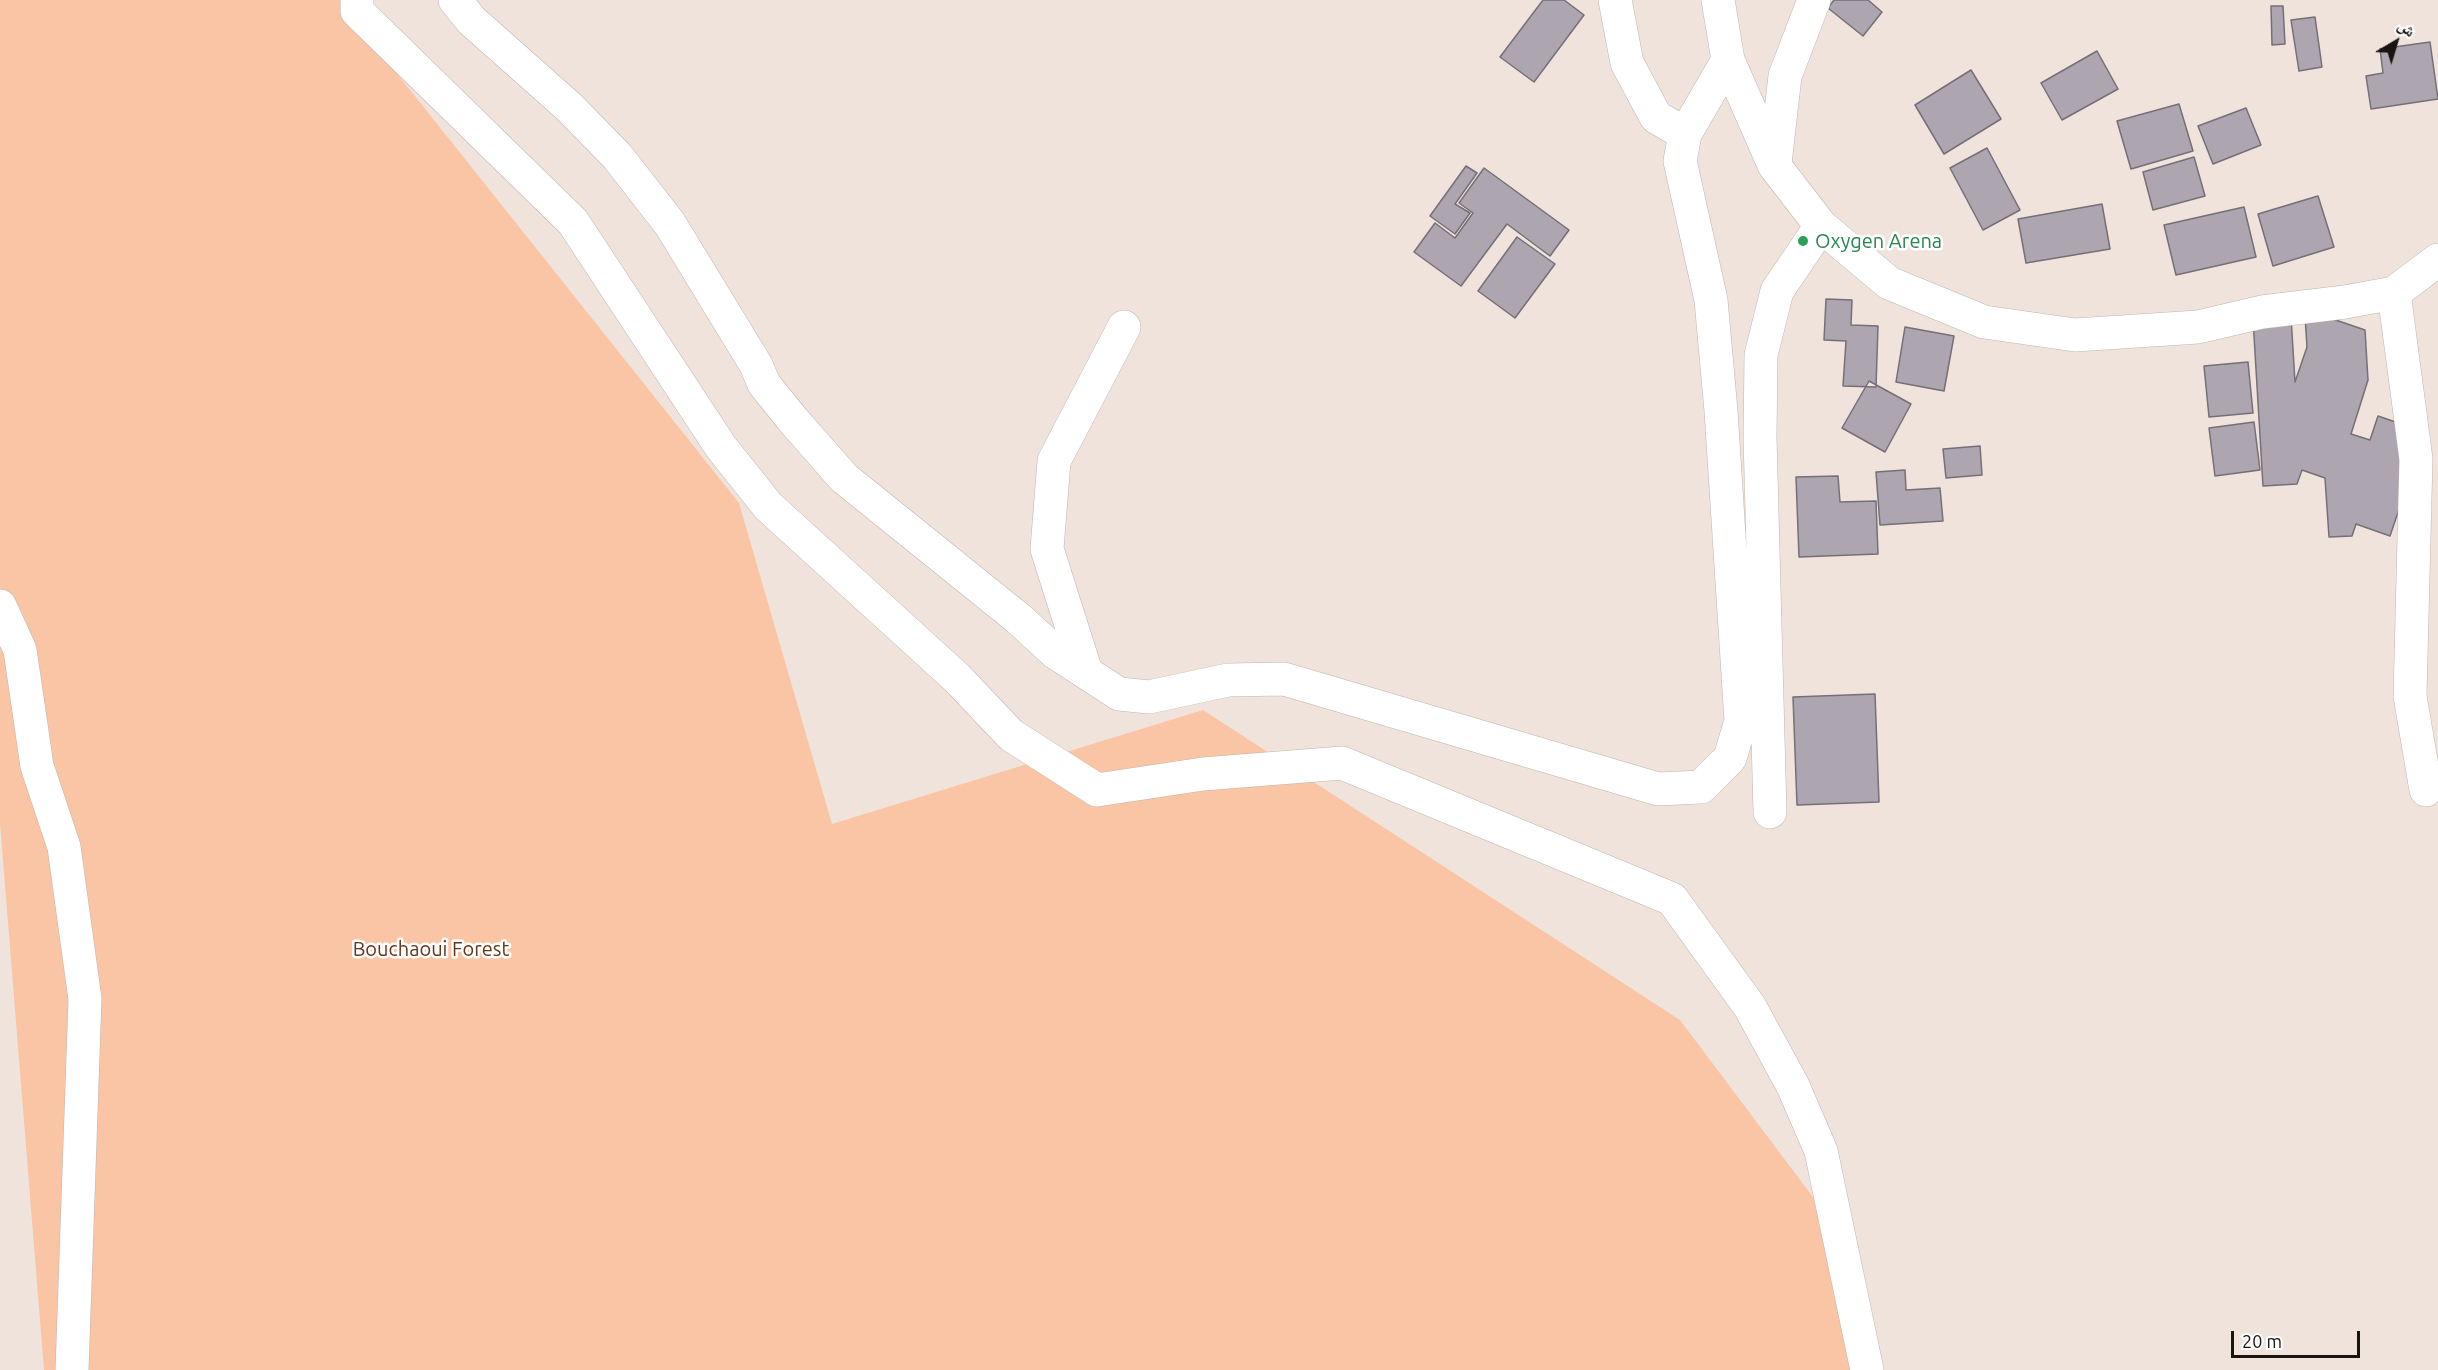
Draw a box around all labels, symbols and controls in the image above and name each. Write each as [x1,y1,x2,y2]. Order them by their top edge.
north arrow [2366,12,2426,72]
text: ش [2395,15,2419,40]
place label: Oxygen Arena [1815,229,1942,253]
marker: Oxygen Arena [1796,234,1810,248]
park label: Bouchaoui Forest [353,937,509,961]
scale bar [2234,1319,2363,1357]
text: 20 m [2242,1331,2282,1351]

